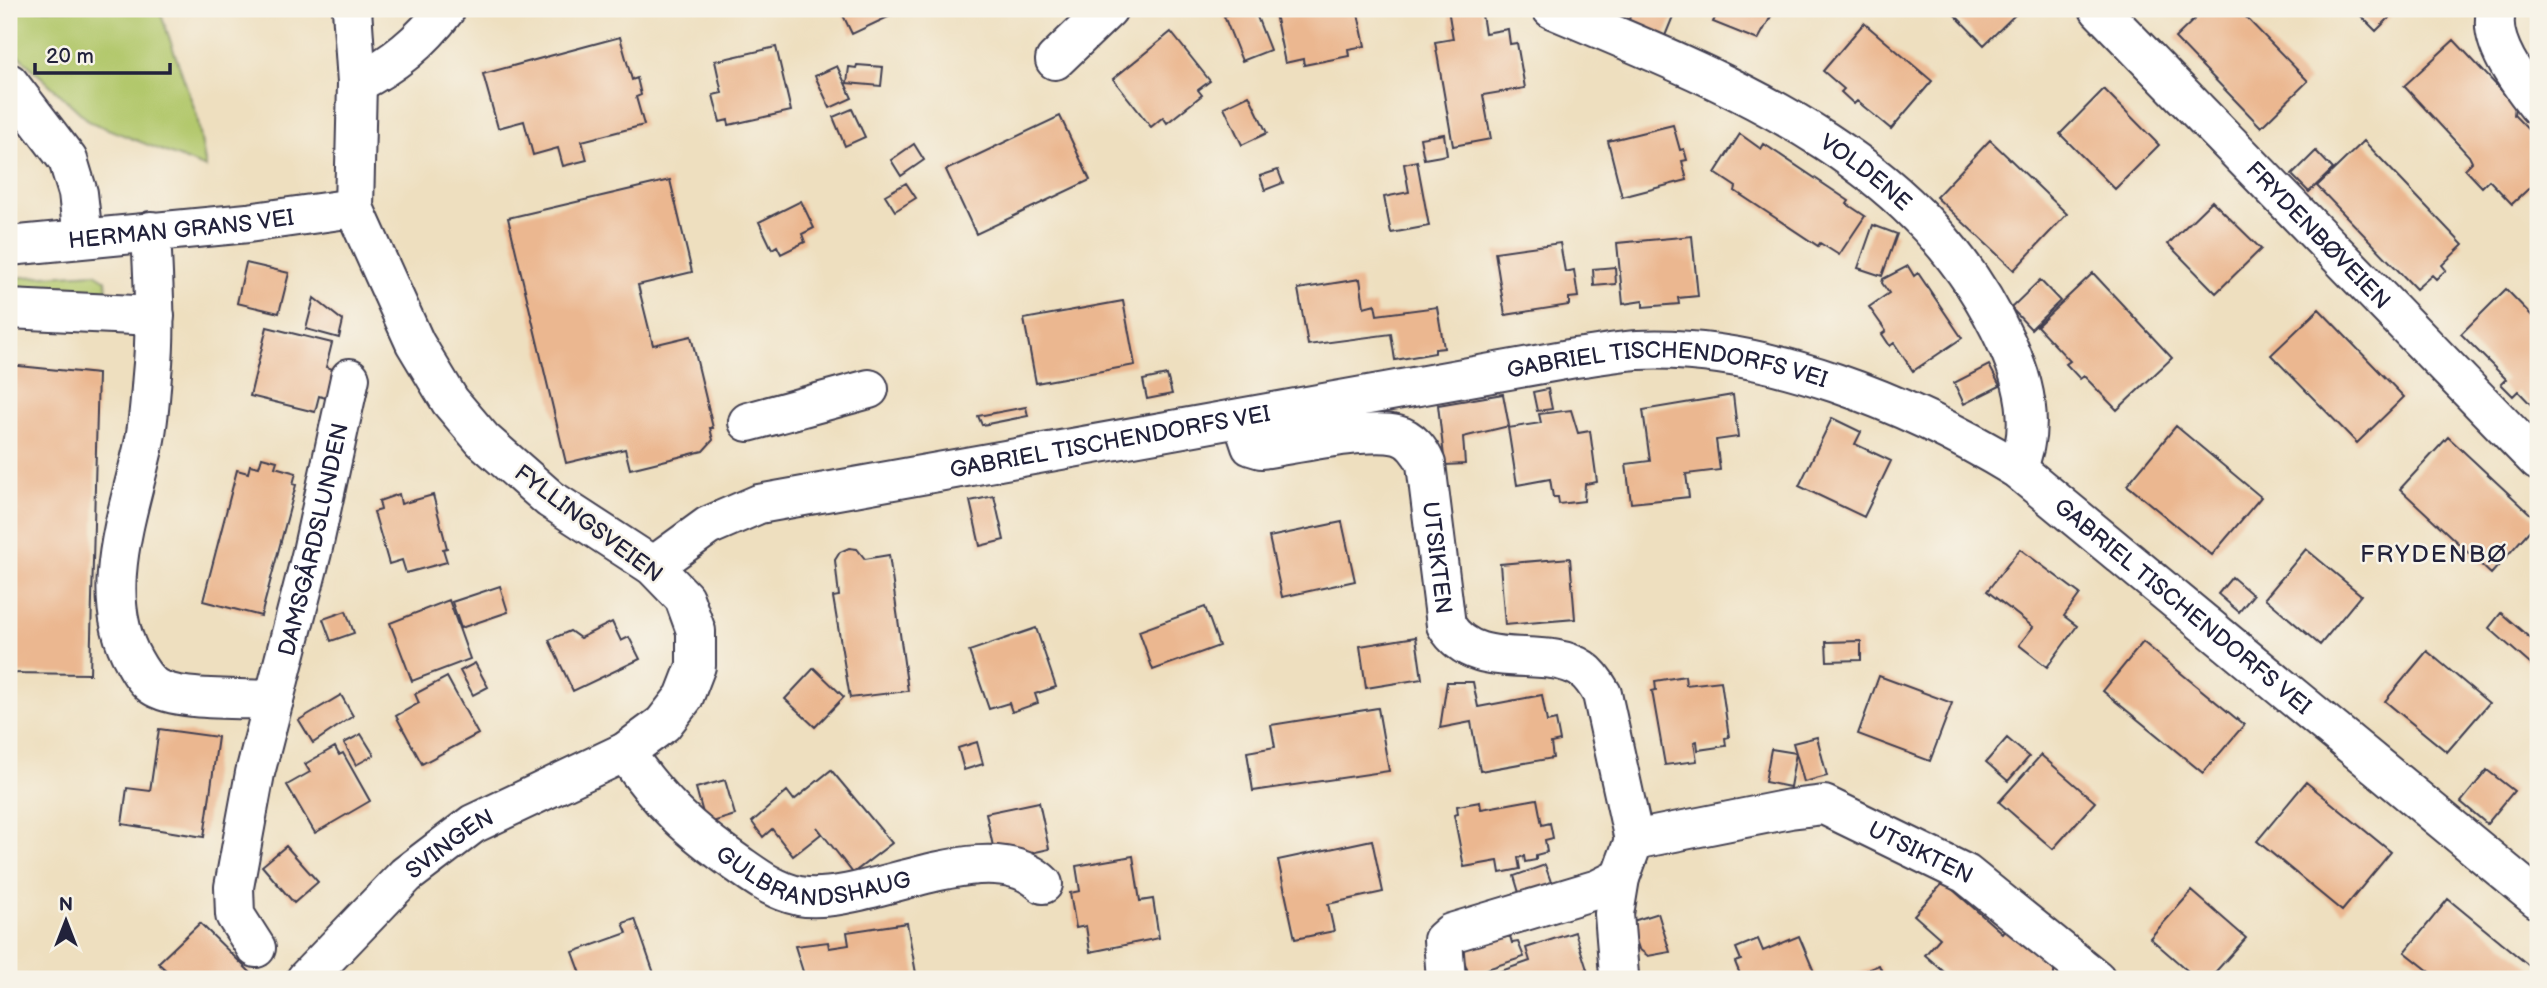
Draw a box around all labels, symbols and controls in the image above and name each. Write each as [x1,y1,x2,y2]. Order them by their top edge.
scale bar [35,32,170,76]
text: 20 m [46,44,94,69]
street label: VOLDENE [1814,128,1917,217]
street label: FRYDENBØVEIEN [2240,156,2396,315]
street label: HERMAN GRANS VEI [67,204,296,255]
street label: GABRIEL TISCHENDORFS VEI [1505,337,1831,394]
street label: GABRIEL TISCHENDORFS VEI [948,400,1272,485]
street label: DAMSGÅRDSLUNDEN [273,420,355,659]
street label: FYLLINGSVEIEN [509,459,668,589]
street label: GABRIEL TISCHENDORFS VEI [2048,493,2317,721]
street label: UTSIKTEN [1416,500,1457,615]
district label: FRYDENBØ [2360,540,2508,569]
street label: SVINGEN [400,803,498,885]
street label: UTSIKTEN [1864,816,1977,890]
street label: GULBRANDSHAUG [710,840,914,913]
north arrow [32,886,102,956]
text: N [59,894,73,917]

